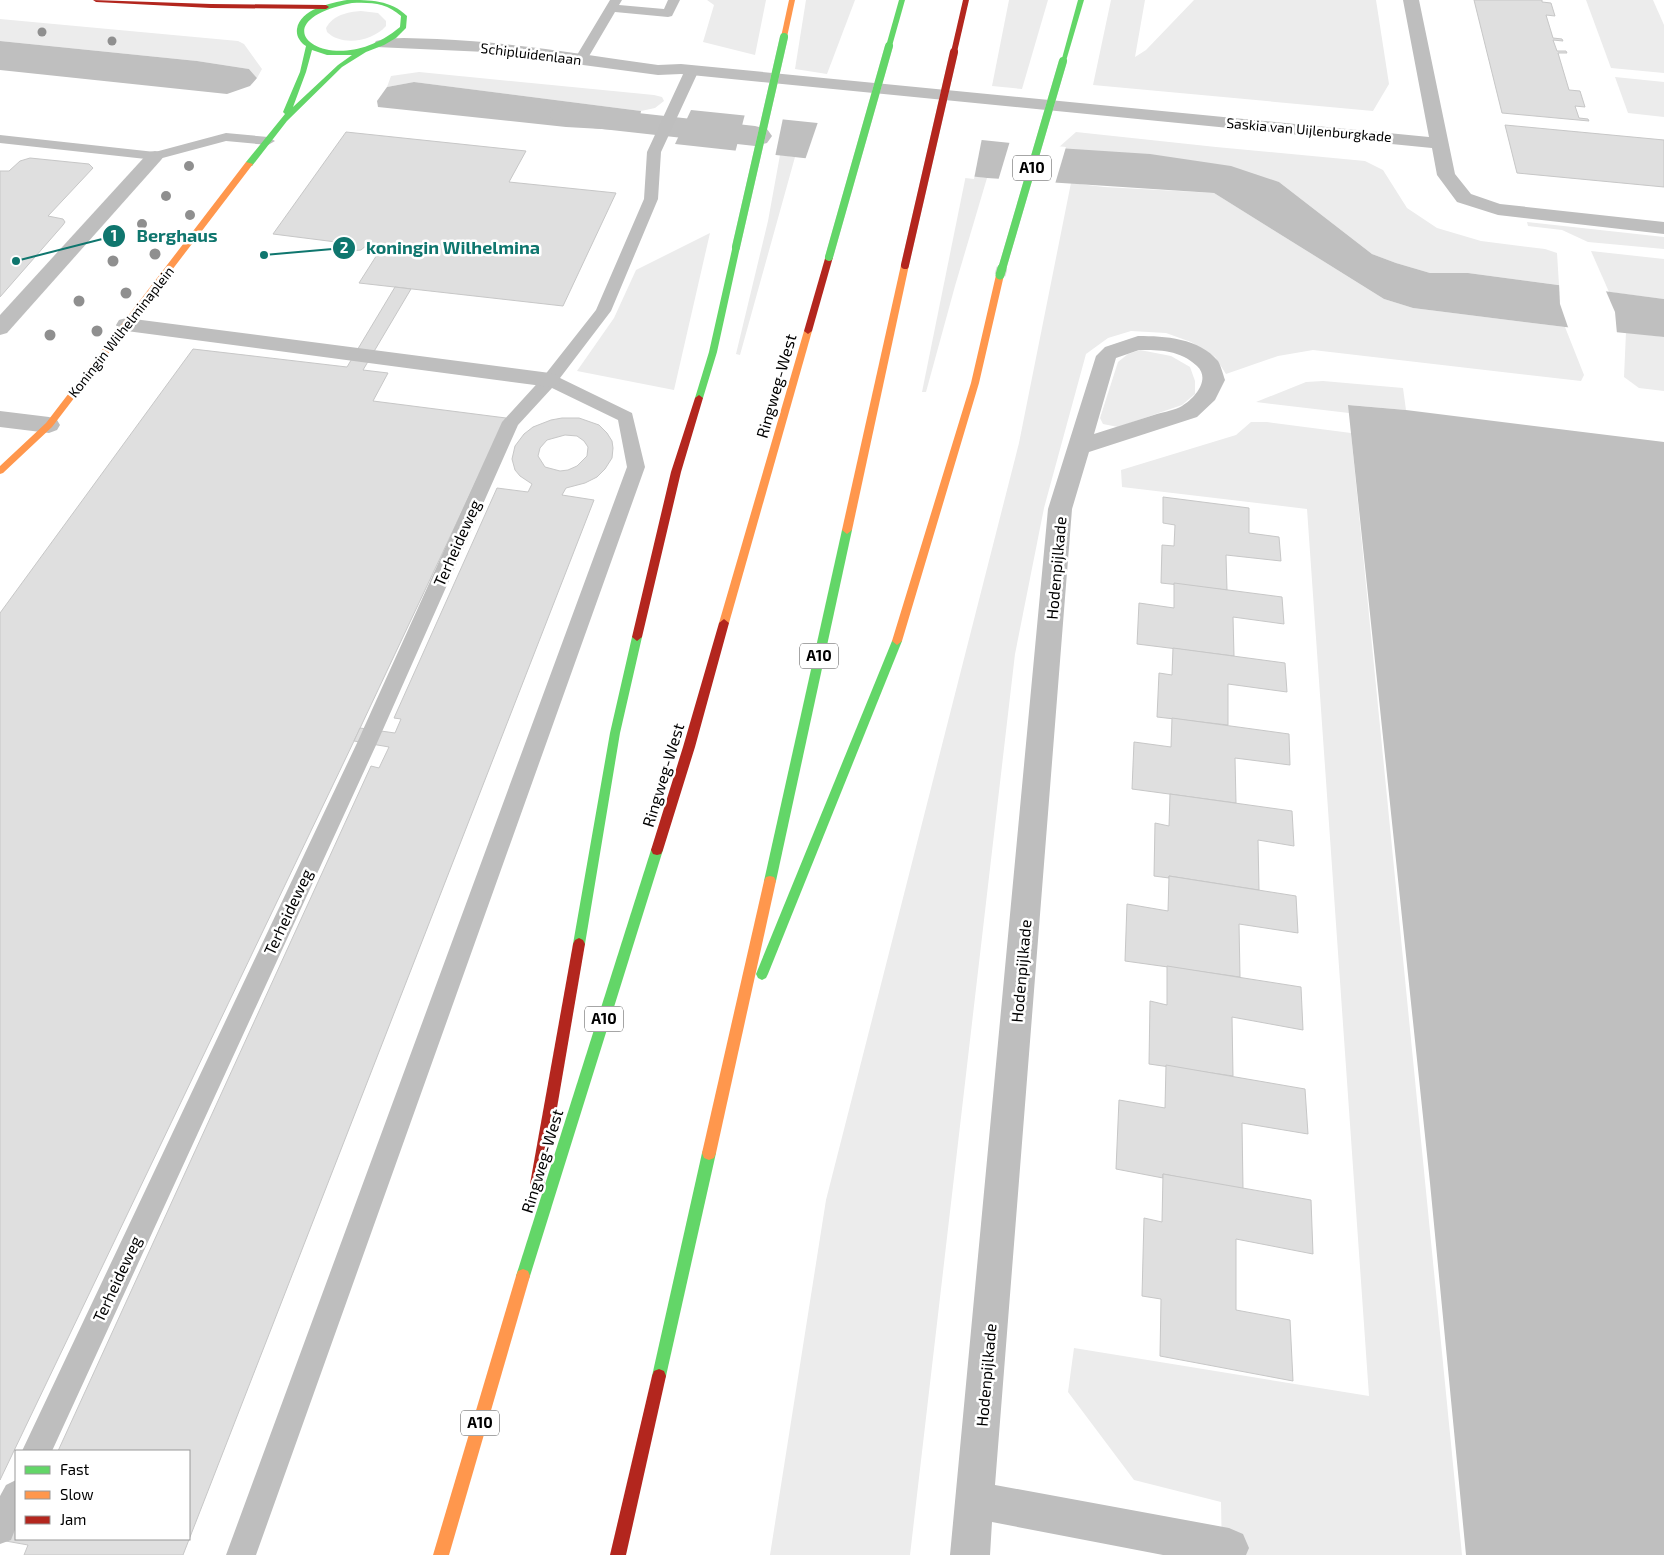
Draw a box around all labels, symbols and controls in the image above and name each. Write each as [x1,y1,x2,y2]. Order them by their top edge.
street label: Schipluidenlaan [480,39,582,68]
street label: Saskia van Uijlenburgkade [1226,114,1392,145]
road number: A10 [1013,156,1051,180]
callout: Berghaus [102,220,228,253]
text: Berghaus [136,224,218,246]
text: 1 [111,226,117,244]
callout: koningin Wilhelmina [331,231,550,264]
text: koningin Wilhelmina [366,236,540,258]
text: 2 [340,238,349,256]
street label: Koningin Wilhelminaplein [64,263,177,401]
street label: Ringweg-West [752,332,799,440]
street label: Terheideweg [429,496,484,589]
street label: Hodenpijlkade [1042,516,1070,620]
road number: A10 [800,644,838,668]
street label: Ringweg-West [638,721,687,829]
street label: Terheideweg [259,866,316,958]
street label: Hodenpijlkade [1007,919,1035,1023]
road number: A10 [585,1006,623,1032]
street label: Ringweg-West [517,1107,566,1215]
street label: Terheideweg [88,1233,145,1325]
street label: Hodenpijlkade [972,1323,1000,1427]
road number: A10 [461,1410,499,1436]
legend [15,1450,190,1540]
text: Fast [60,1460,90,1478]
text: Slow [60,1485,94,1503]
text: Jam [60,1510,86,1528]

